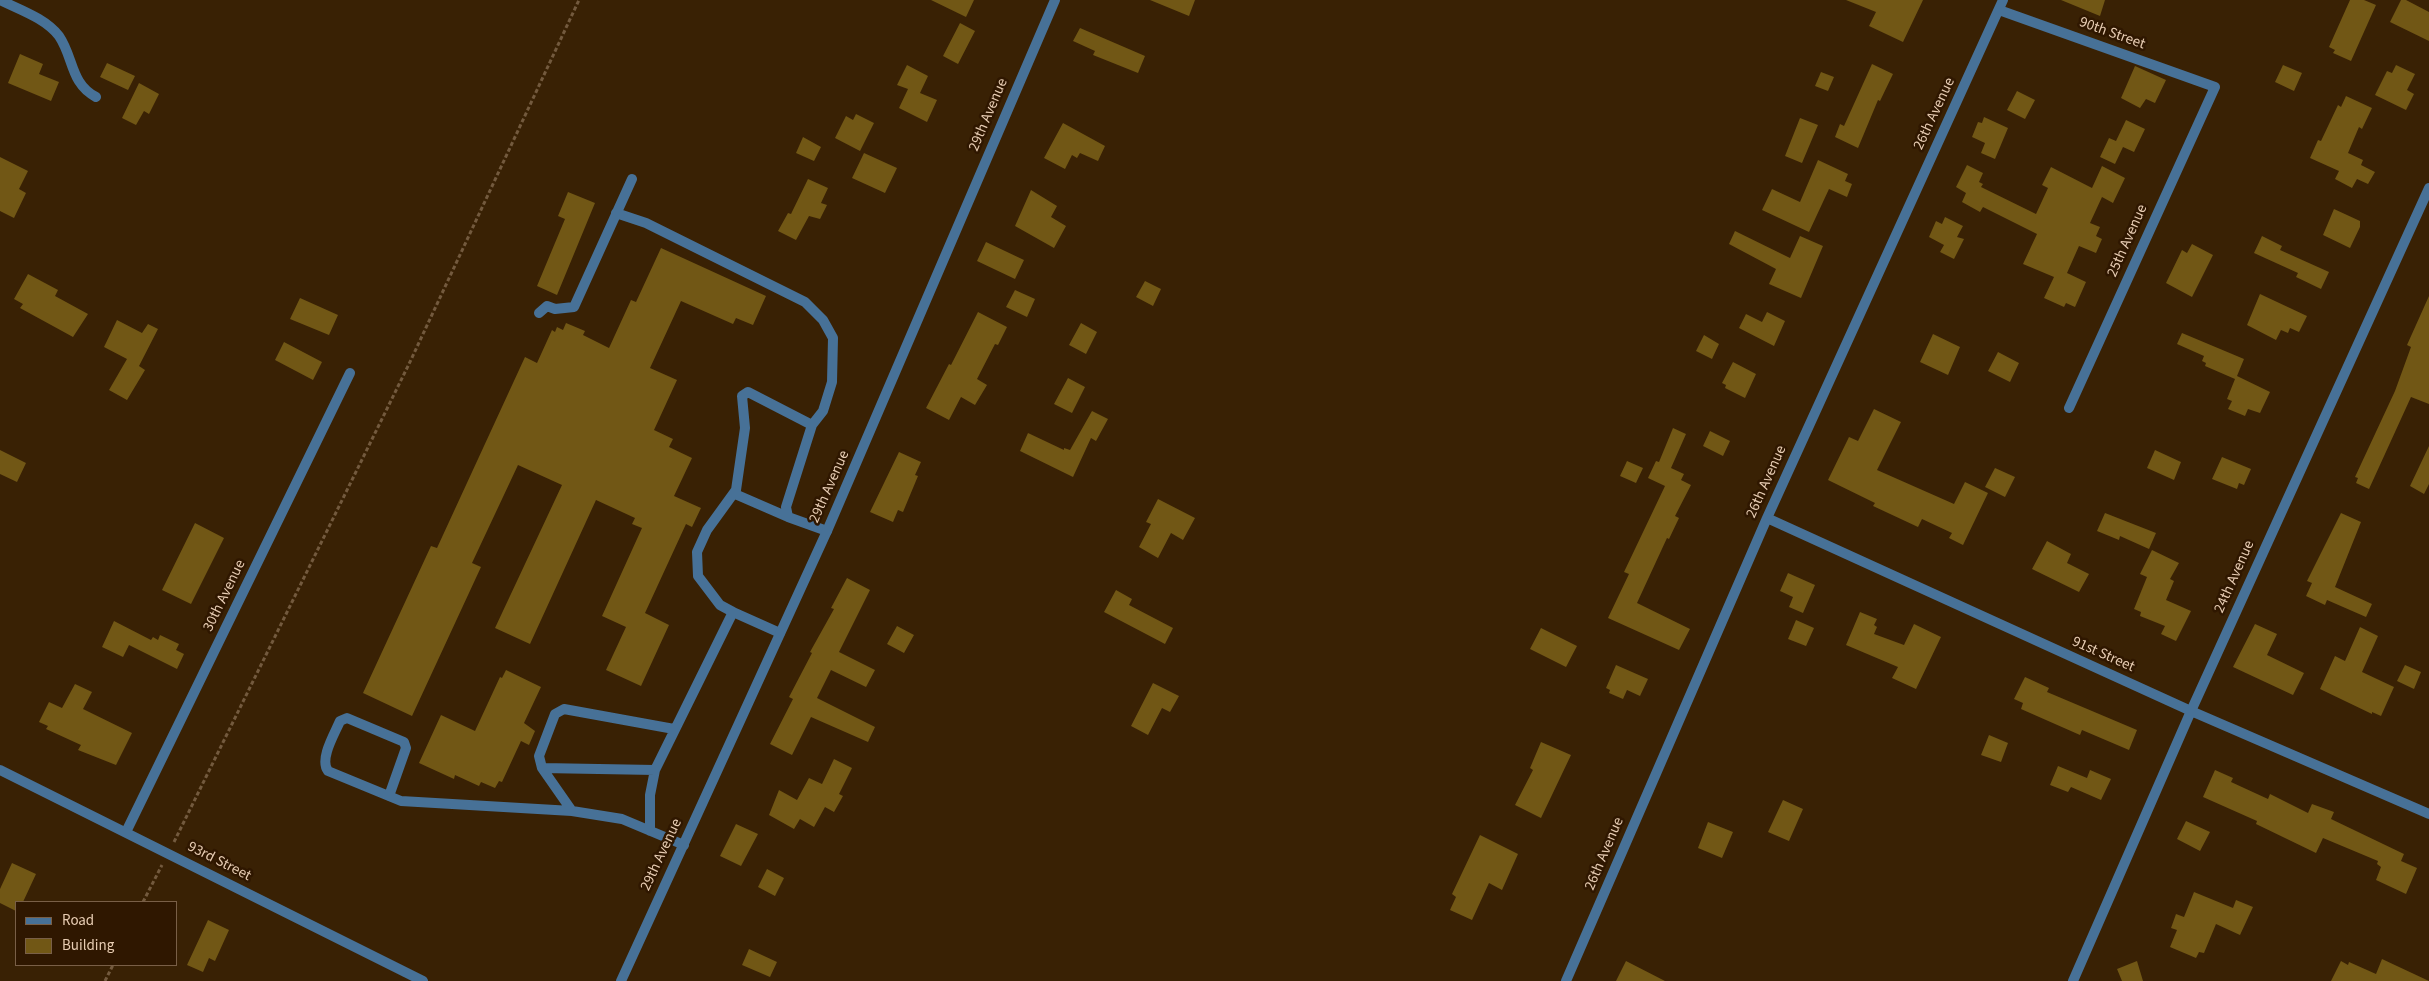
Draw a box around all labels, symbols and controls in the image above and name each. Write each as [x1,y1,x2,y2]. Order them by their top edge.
street label: 90th Street [2077,14,2147,54]
street label: 26th Avenue [1910,75,1960,153]
street label: 29th Avenue [966,76,1012,154]
street label: 25th Avenue [2104,202,2152,280]
street label: 26th Avenue [1743,443,1791,521]
street label: 29th Avenue [806,448,854,526]
street label: 24th Avenue [2211,538,2259,616]
street label: 30th Avenue [200,557,250,635]
street label: 91st Street [2069,633,2137,677]
street label: 26th Avenue [1582,815,1628,893]
street label: 29th Avenue [637,816,687,894]
street label: 93rd Street [184,838,254,886]
legend [15,901,178,966]
text: Road [62,910,94,931]
text: Building [62,935,114,956]

